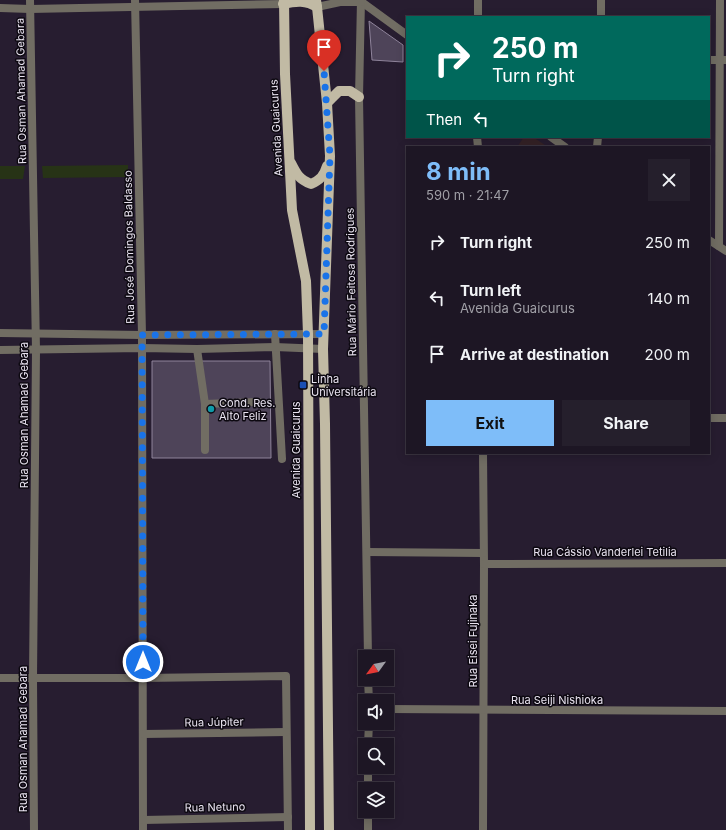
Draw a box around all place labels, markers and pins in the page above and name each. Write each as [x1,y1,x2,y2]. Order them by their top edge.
pin [307,30,341,71]
place label: Linha Universitária [311,372,376,399]
marker: Linha Universitária [298,380,308,390]
place label: Cond. Res. Alto Feliz [219,396,275,423]
marker: Cond. Res. Alto Feliz [206,404,216,414]

